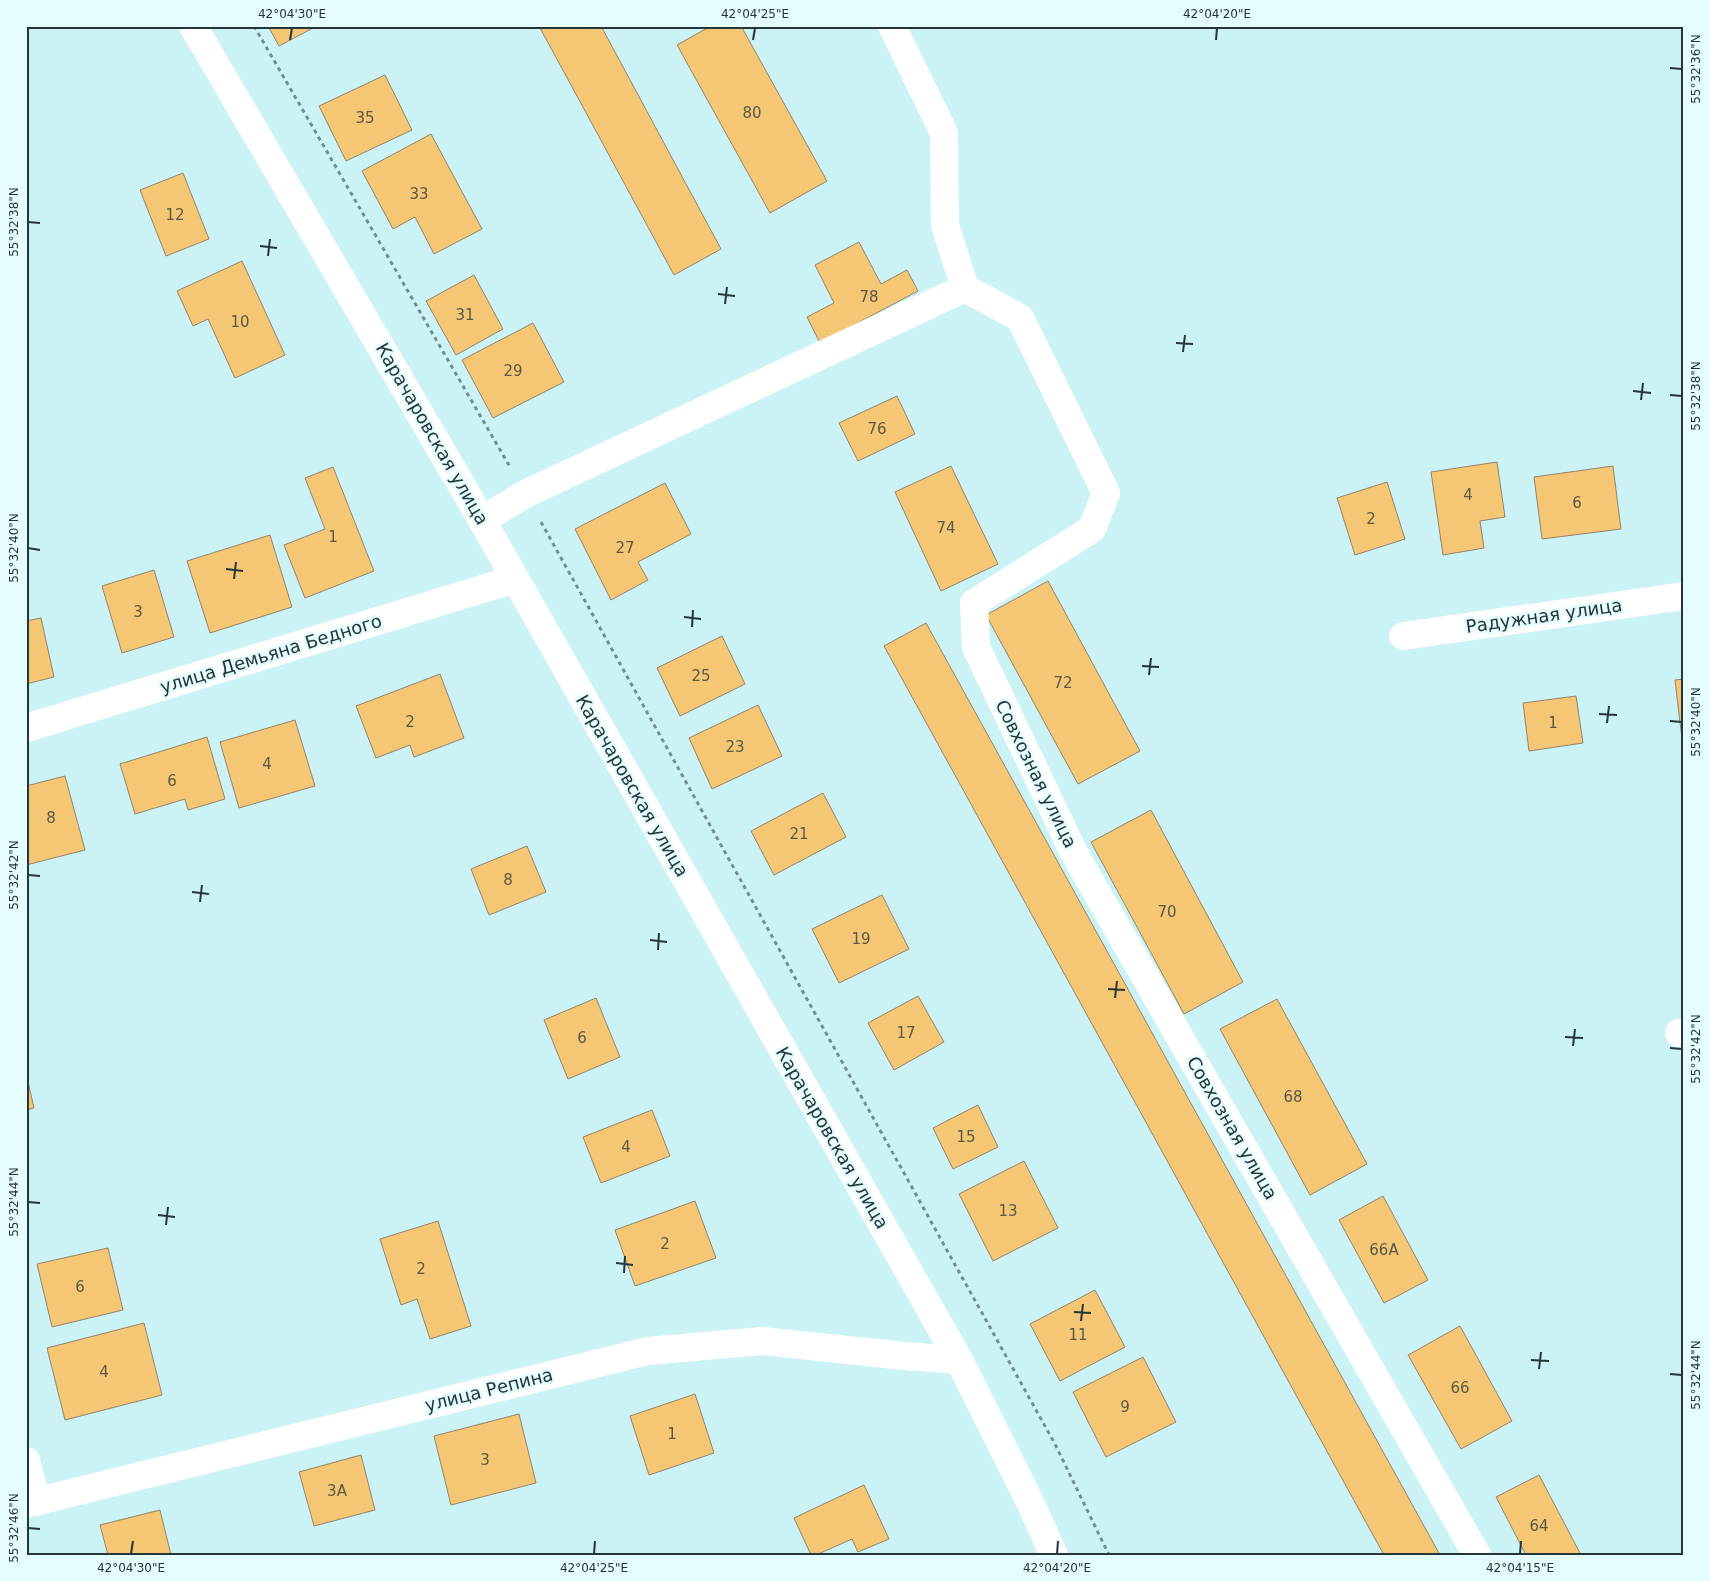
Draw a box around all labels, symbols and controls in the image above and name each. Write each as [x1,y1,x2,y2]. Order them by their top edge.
text: 42°04'30"E [258,7,326,21]
text: 42°04'25"E [721,7,789,21]
text: 42°04'20"E [1183,7,1251,21]
text: 55°32'36"N [1689,34,1703,104]
house number: 80 [742,104,762,122]
house number: 35 [355,109,375,127]
house number: 33 [409,185,429,203]
text: 55°32'38"N [7,187,21,257]
house number: 12 [165,206,185,224]
house number: 78 [859,288,879,306]
house number: 31 [455,306,475,324]
house number: 10 [230,313,250,331]
street label: Карачаровская улица [372,339,493,528]
text: 55°32'38"N [1689,361,1703,431]
house number: 29 [503,362,523,380]
house number: 76 [867,420,887,438]
house number: 4 [1463,486,1473,504]
house number: 6 [1572,494,1582,512]
house number: 2 [1366,510,1376,528]
text: 55°32'40"N [7,513,21,583]
house number: 74 [936,519,956,537]
house number: 1 [328,528,338,546]
house number: 27 [615,539,635,557]
street label: Радужная улица [1464,594,1623,637]
house number: 3 [133,603,143,621]
street label: улица Демьяна Бедного [157,610,384,697]
house number: 25 [691,667,711,685]
house number: 72 [1053,674,1073,692]
text: 55°32'40"N [1689,687,1703,757]
street label: Карачаровская улица [572,691,693,880]
street label: Совхозная улица [992,696,1081,851]
house number: 2 [405,713,415,731]
house number: 1 [1548,714,1558,732]
house number: 23 [725,738,745,756]
house number: 4 [262,755,272,773]
house number: 6 [167,772,177,790]
house number: 8 [46,809,56,827]
house number: 21 [789,825,809,843]
text: 55°32'42"N [7,840,21,910]
house number: 8 [503,871,513,889]
house number: 70 [1157,903,1177,921]
house number: 19 [851,930,871,948]
text: 55°32'42"N [1689,1014,1703,1084]
house number: 17 [896,1024,916,1042]
house number: 6 [577,1029,587,1047]
street label: Карачаровская улица [772,1043,893,1232]
street label: Совхозная улица [1183,1052,1282,1203]
house number: 68 [1283,1088,1303,1106]
house number: 15 [956,1128,976,1146]
house number: 4 [621,1138,631,1156]
text: 55°32'44"N [7,1167,21,1237]
house number: 13 [998,1202,1018,1220]
house number: 2 [660,1235,670,1253]
house number: 66А [1369,1241,1399,1259]
house number: 2 [416,1260,426,1278]
house number: 6 [75,1278,85,1296]
house number: 11 [1068,1326,1088,1344]
text: 55°32'44"N [1689,1340,1703,1410]
house number: 4 [99,1363,109,1381]
street label: улица Репина [423,1363,555,1416]
house number: 66 [1450,1379,1470,1397]
house number: 9 [1120,1398,1130,1416]
house number: 1 [667,1425,677,1443]
house number: 3 [480,1451,490,1469]
house number: 3А [327,1482,348,1500]
text: 55°32'46"N [7,1493,21,1563]
house number: 64 [1529,1517,1549,1535]
text: 42°04'30"E [97,1561,165,1575]
text: 42°04'25"E [560,1561,628,1575]
text: 42°04'20"E [1023,1561,1091,1575]
text: 42°04'15"E [1486,1561,1554,1575]

